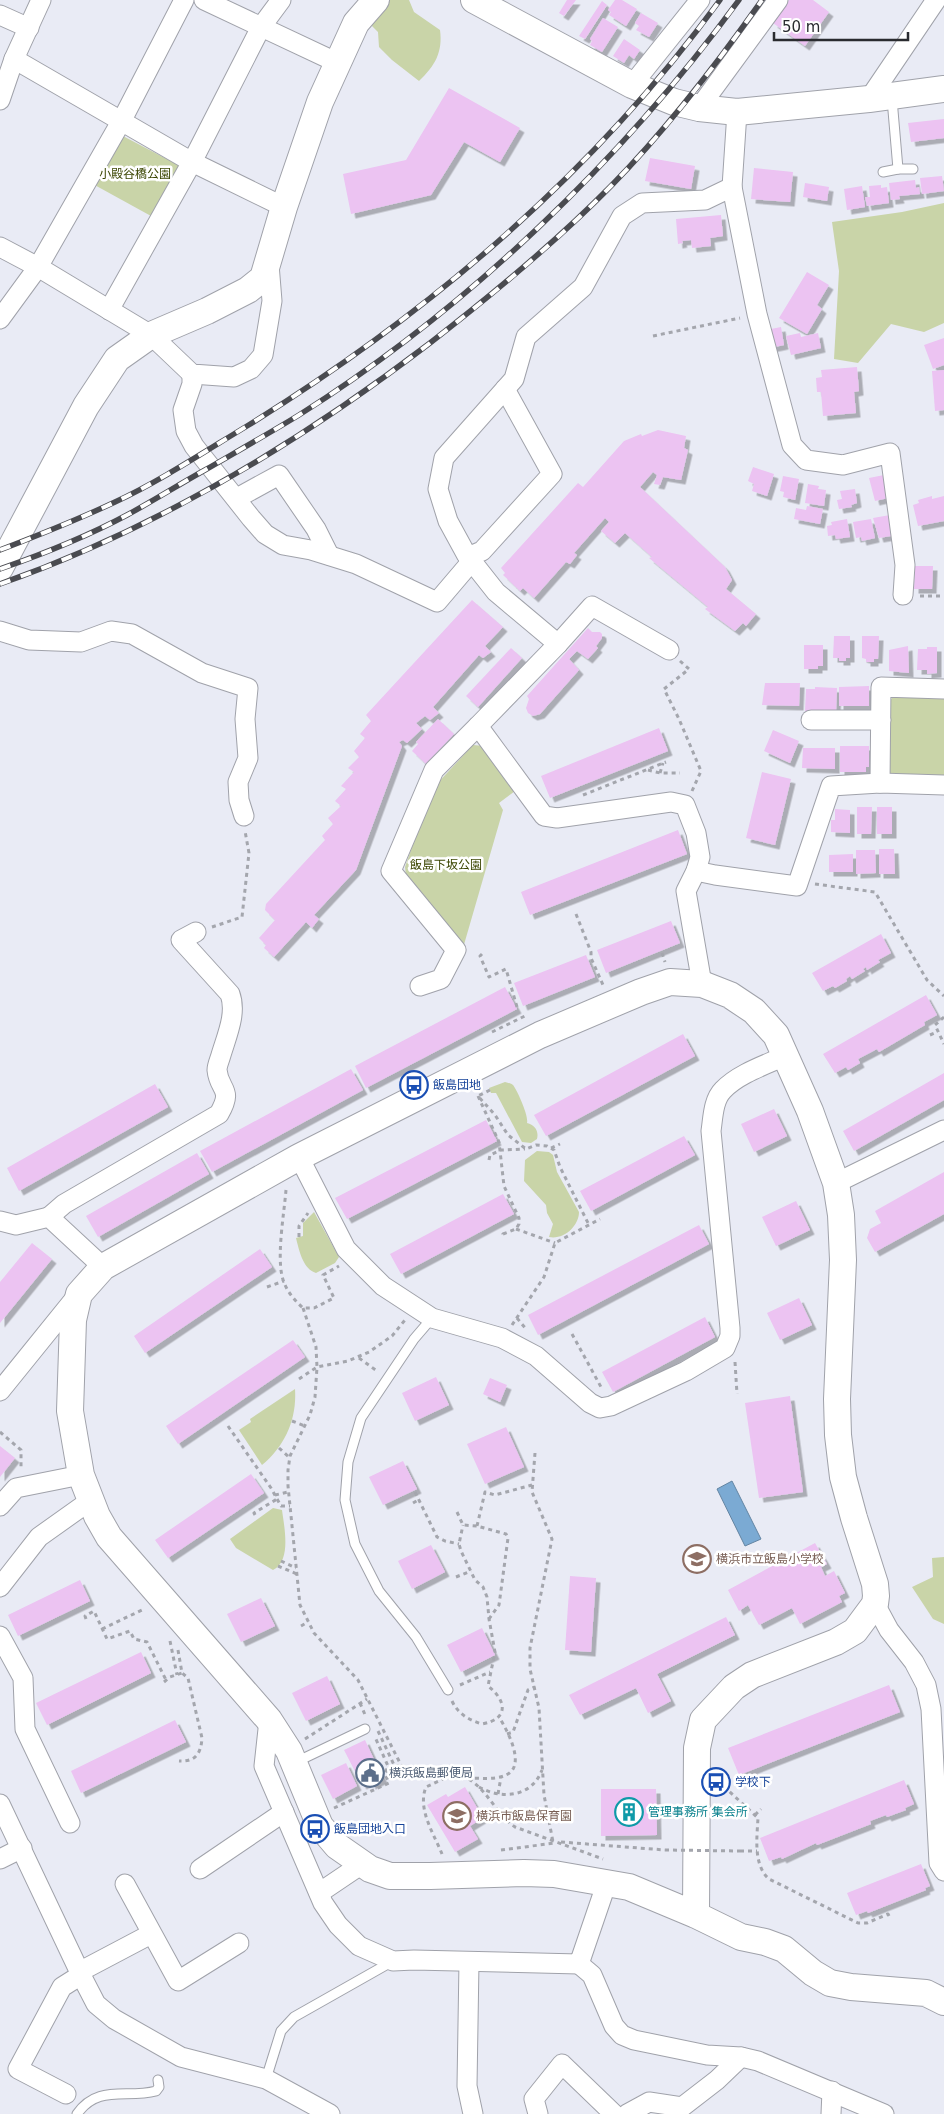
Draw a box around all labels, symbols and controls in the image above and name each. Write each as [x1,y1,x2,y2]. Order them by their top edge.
scale bar [774,10,908,42]
text: 50 m [782,18,820,36]
park label: 小殿谷橋公園 [99,167,171,181]
park label: 飯島下坂公園 [410,858,482,872]
bus stop icon: 飯島団地 [399,1070,429,1100]
place label: 飯島団地 [433,1078,481,1092]
school or university icon: 横浜市立飯島小学校 [682,1544,712,1574]
place label: 横浜市立飯島小学校 [716,1552,824,1566]
public building icon: 横浜飯島郵便局 [355,1758,385,1788]
place label: 横浜飯島郵便局 [389,1766,473,1780]
bus stop icon: 学校下 [701,1767,731,1797]
place label: 学校下 [735,1775,771,1789]
building icon: 管理事務所 集会所 [614,1797,644,1827]
school or university icon: 横浜市飯島保育園 [442,1801,472,1831]
place label: 管理事務所 集会所 [648,1805,748,1819]
place label: 横浜市飯島保育園 [476,1809,572,1823]
bus stop icon: 飯島団地入口 [300,1814,330,1844]
place label: 飯島団地入口 [334,1822,406,1836]

